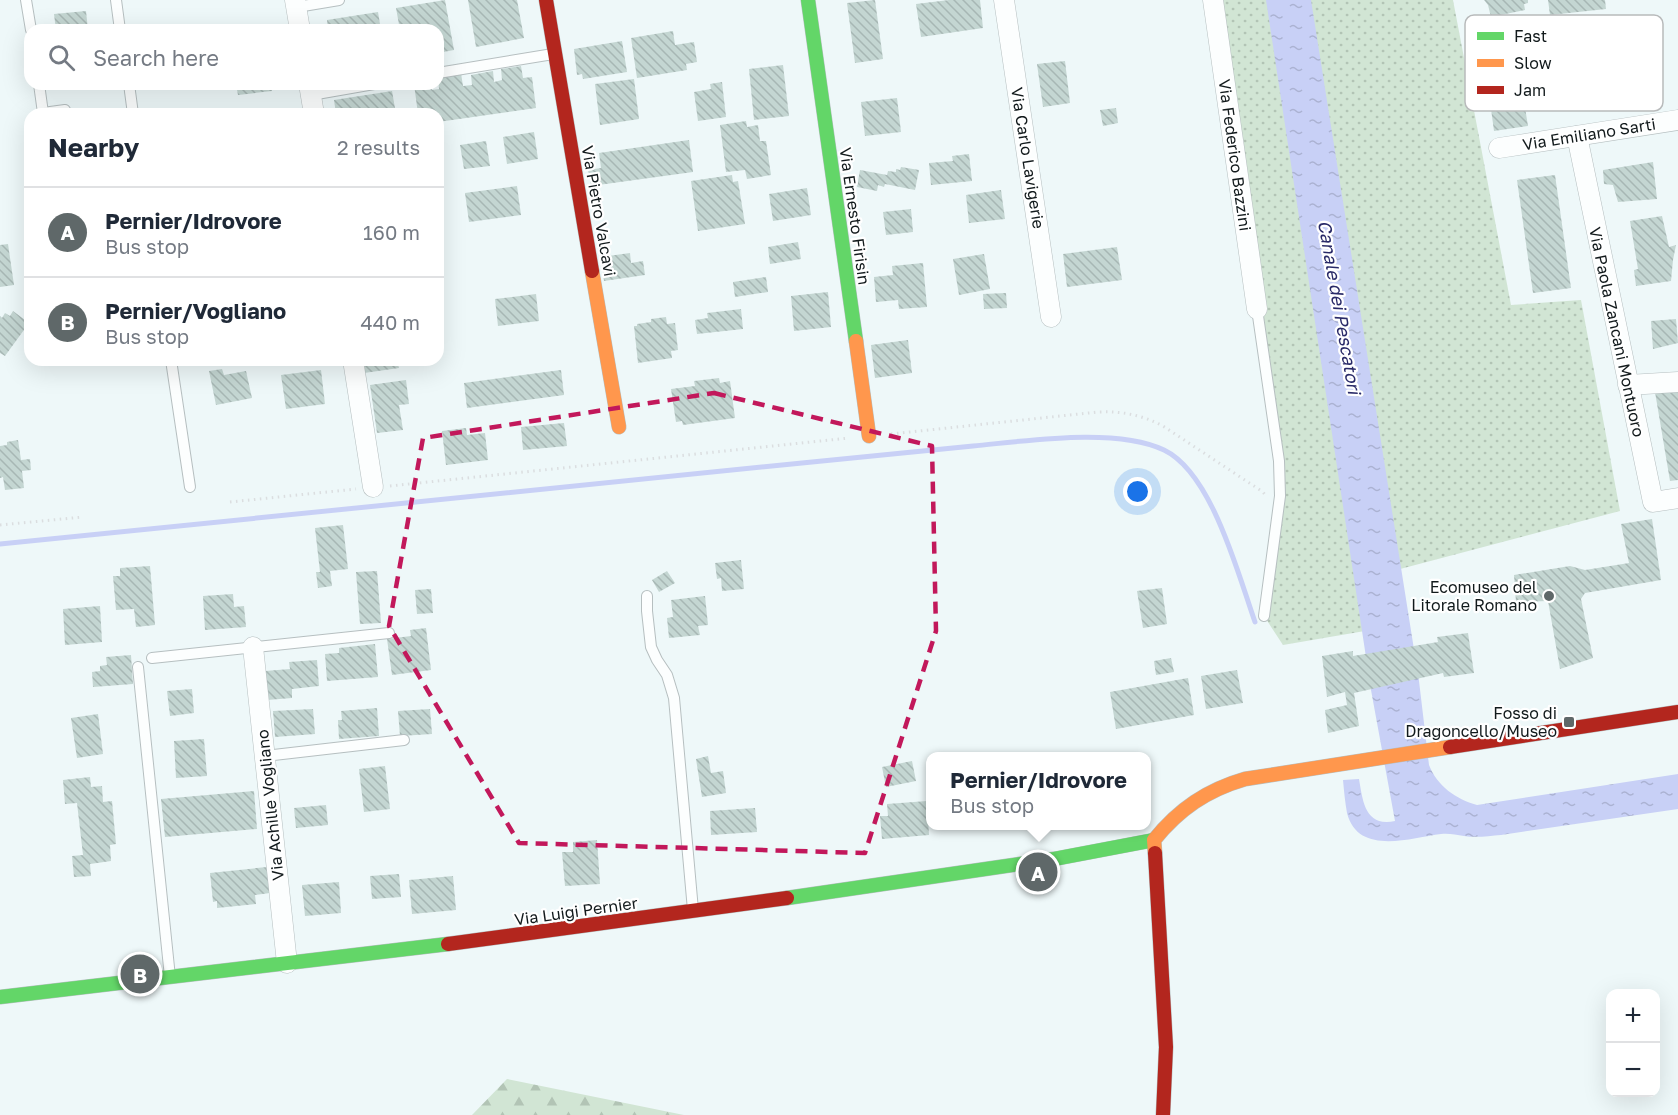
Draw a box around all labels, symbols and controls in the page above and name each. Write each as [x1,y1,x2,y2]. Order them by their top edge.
legend [1465,15,1663,111]
search box [24,24,444,90]
text: Fast [1514,26,1547,46]
icon: search [45,41,78,74]
text: Search here [93,44,219,71]
text: Slow [1514,53,1552,73]
street label: Via Federico Bazzini [1214,78,1256,232]
text: Jam [1514,80,1546,100]
street label: Via Carlo Lavigerie [1007,86,1049,230]
street label: Via Emiliano Sarti [1521,114,1657,154]
text: Nearby [48,132,139,163]
text: 2 results [337,135,420,159]
street label: Via Pietro Valcavi [578,144,620,278]
street label: Via Ernesto Firisin [835,146,875,286]
text: Pernier/Idrovore [105,207,282,234]
water label: Canale dei Pescatori [1314,218,1367,398]
text: A [60,220,75,244]
text: 160 m [363,220,420,244]
street label: Via Paola Zancani Montuoro [1585,225,1649,439]
text: Bus stop [105,234,189,258]
text: Pernier/Vogliano [105,297,286,324]
text: B [60,310,75,334]
text: 440 m [361,310,420,334]
text: Bus stop [105,324,189,348]
your location [1123,477,1152,506]
place label: Ecomuseo del Litorale Romano [1411,577,1537,615]
marker: Ecomuseo del Litorale Romano [1542,589,1556,603]
place label: Fosso di Dragoncello/Museo [1405,703,1557,741]
marker: Fosso di Dragoncello/Museo [1562,715,1576,729]
street label: Via Achille Vogliano [252,728,288,882]
popup [926,752,1151,830]
text: Pernier/Idrovore [950,766,1127,793]
text: Bus stop [950,793,1034,817]
pin: A [1018,850,1058,894]
street label: Via Luigi Pernier [513,892,639,930]
pin: B [120,952,160,996]
map controls [1606,989,1660,1097]
button: + [1606,989,1660,1043]
button: − [1606,1043,1660,1097]

